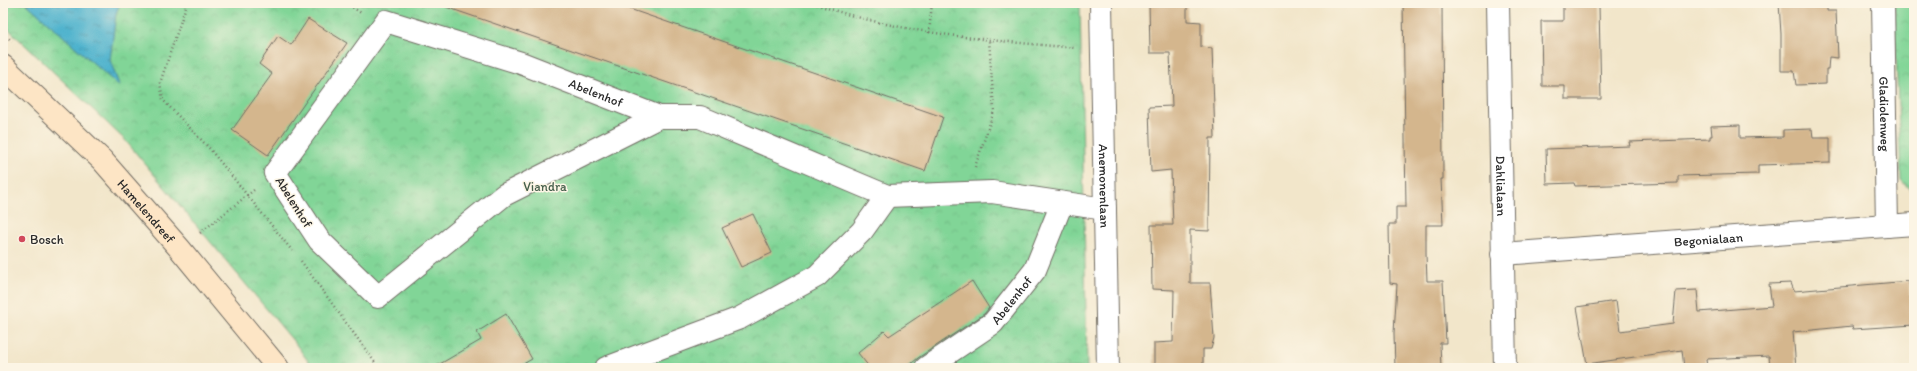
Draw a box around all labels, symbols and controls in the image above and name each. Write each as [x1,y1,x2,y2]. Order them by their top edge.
street label: Abelenhof [567,75,625,110]
street label: Gladiolenweg [1877,76,1893,152]
street label: Anemonenlaan [1096,144,1113,229]
street label: Dahlialaan [1493,156,1510,217]
street label: Abelenhof [273,174,316,230]
street label: Hamelendreef [115,176,178,246]
park label: Viandra [523,179,567,194]
street label: Begonialaan [1673,229,1744,249]
place label: Bosch [30,232,64,247]
marker: Bosch [17,234,27,244]
street label: Abelenhof [988,273,1035,327]

